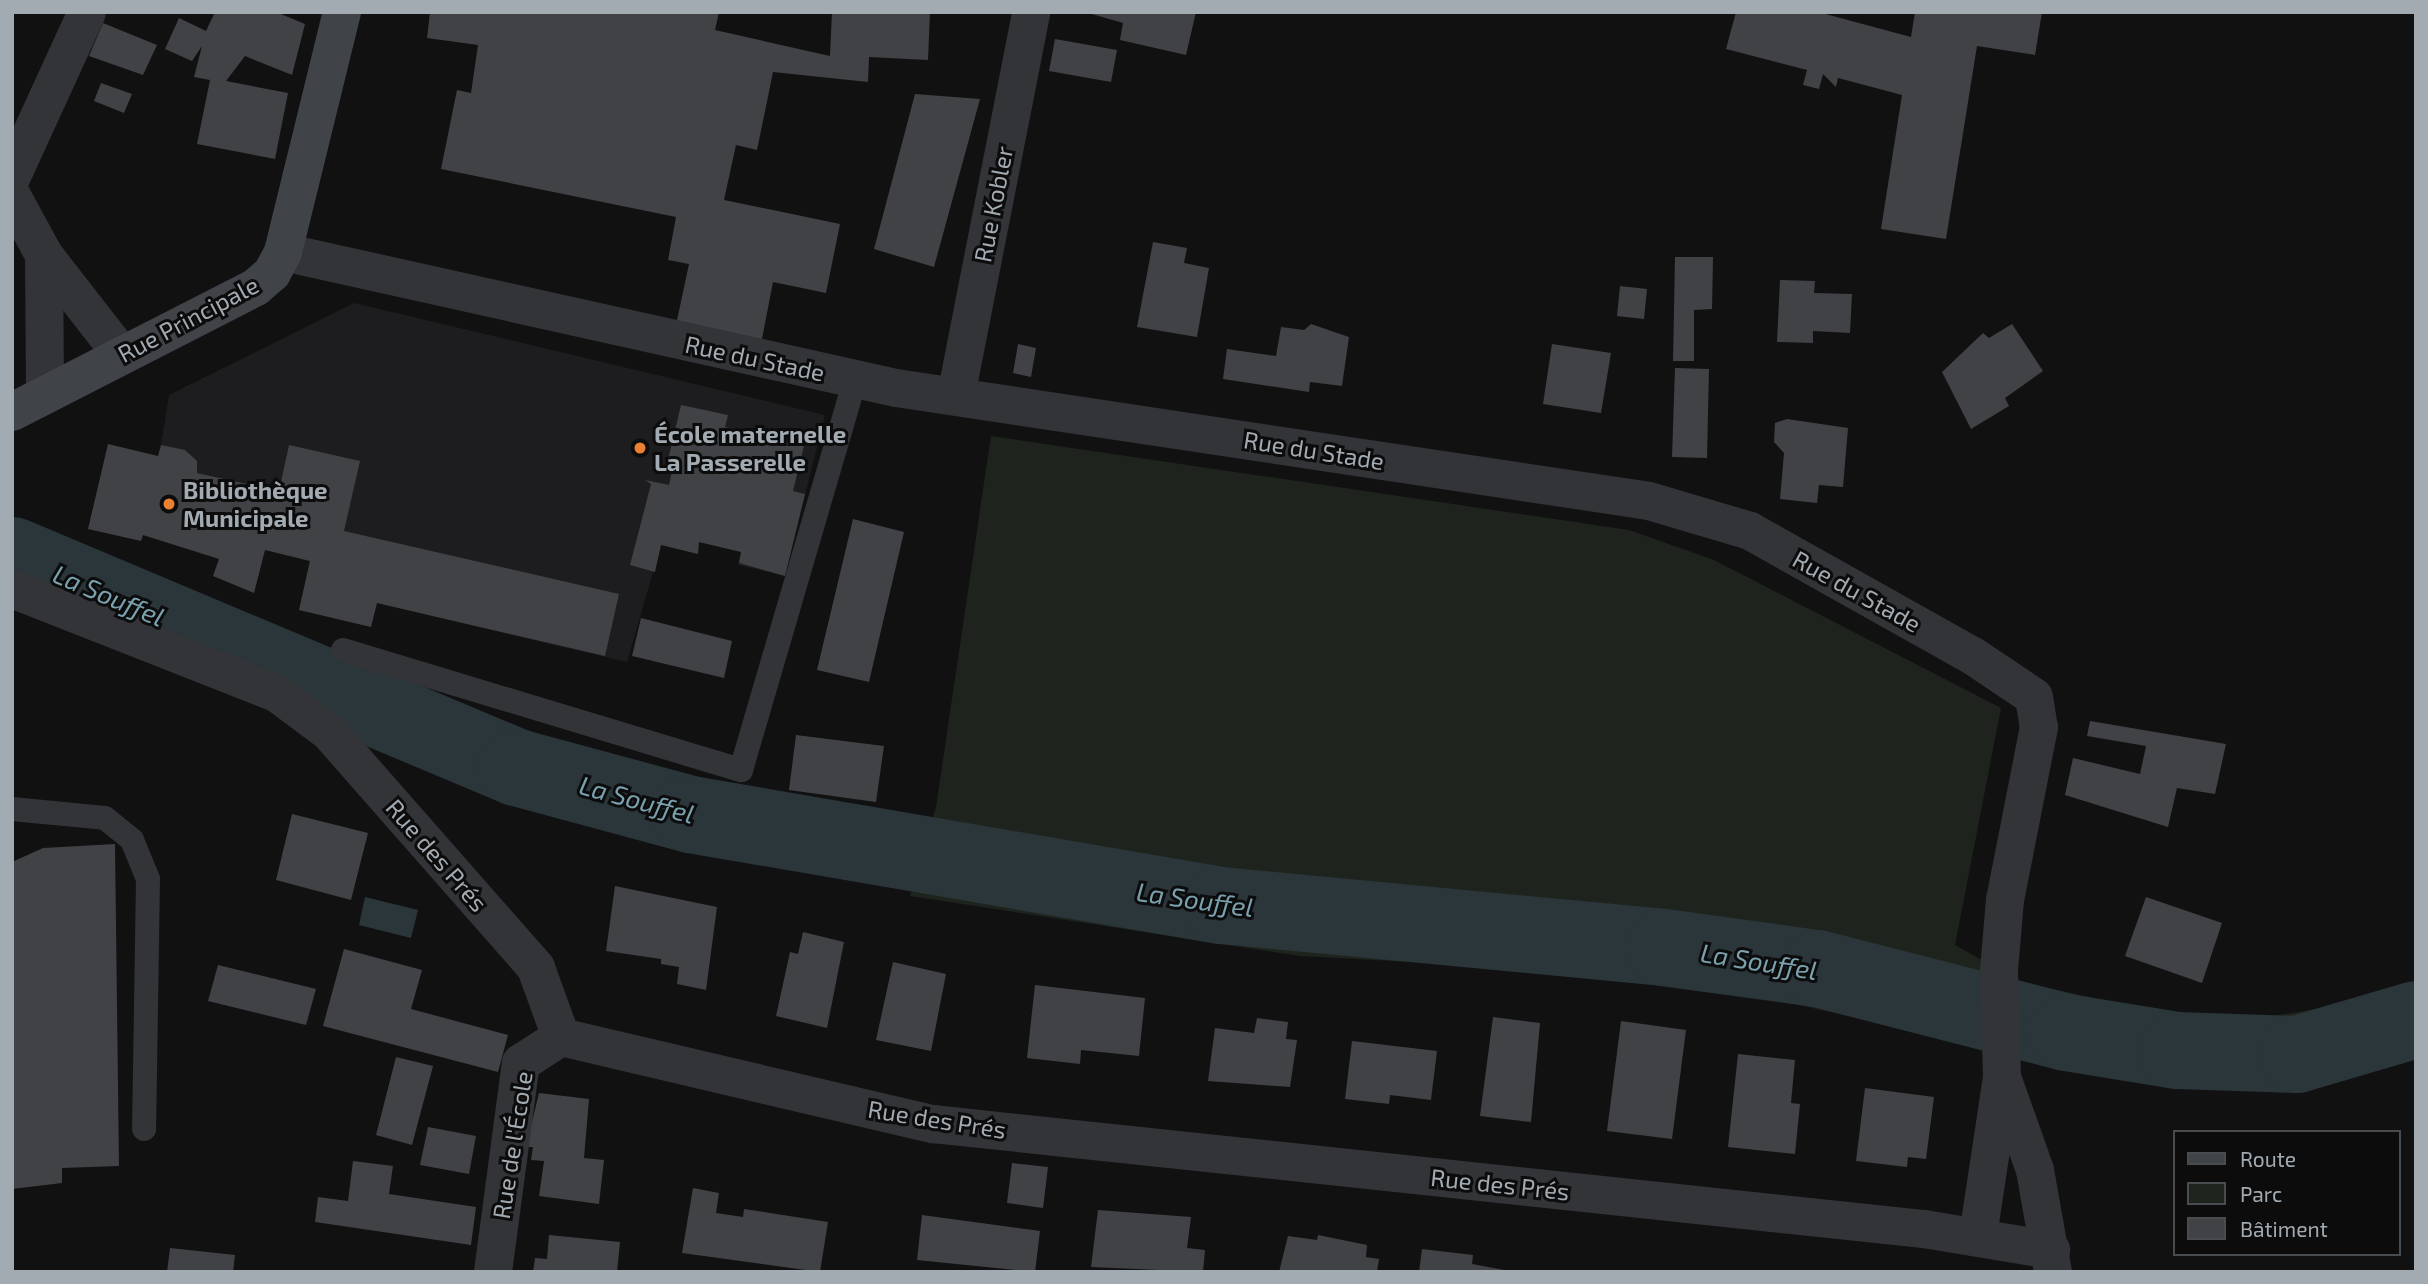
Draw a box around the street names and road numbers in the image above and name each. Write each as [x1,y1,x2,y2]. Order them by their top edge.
street label: Rue Kobler [968,144,1018,264]
street label: Rue Principale [113,270,263,368]
street label: Rue du Stade [683,329,827,387]
street label: Rue du Stade [1242,425,1386,475]
street label: Rue du Stade [1788,544,1926,638]
street label: Rue des Prés [380,793,494,917]
street label: Rue de l'École [486,1069,538,1221]
street label: Rue des Prés [866,1094,1008,1144]
street label: Rue des Prés [1429,1162,1571,1206]

